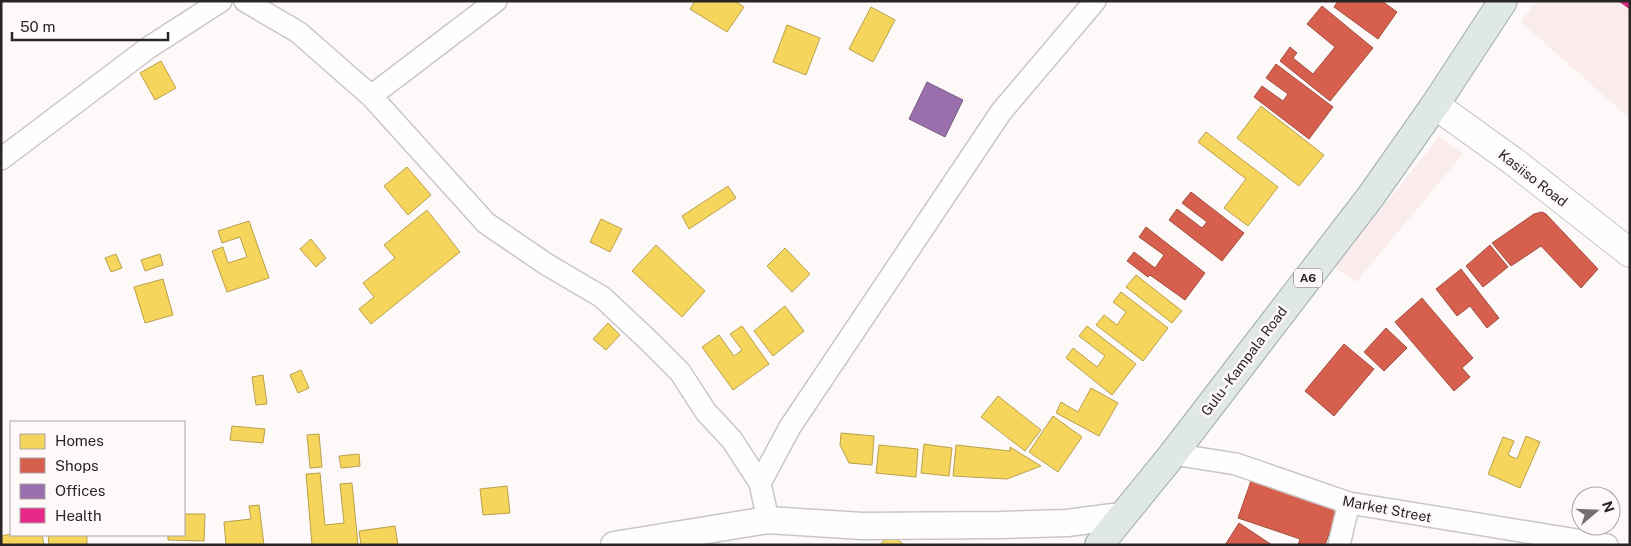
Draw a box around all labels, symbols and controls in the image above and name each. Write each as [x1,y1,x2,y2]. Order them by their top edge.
scale bar [12,10,169,42]
text: 50 m [20,18,55,35]
street label: Kasiiso Road [1495,146,1571,210]
road number: A6 [1294,268,1322,288]
street label: Gulu - Kampala Road [1198,303,1290,419]
legend [10,421,185,536]
text: Homes [55,432,104,449]
text: Shops [55,457,99,474]
text: Offices [55,482,105,499]
north arrow [1571,486,1621,536]
street label: Market Street [1341,493,1433,525]
text: N [1599,499,1618,515]
text: Health [55,507,102,524]

